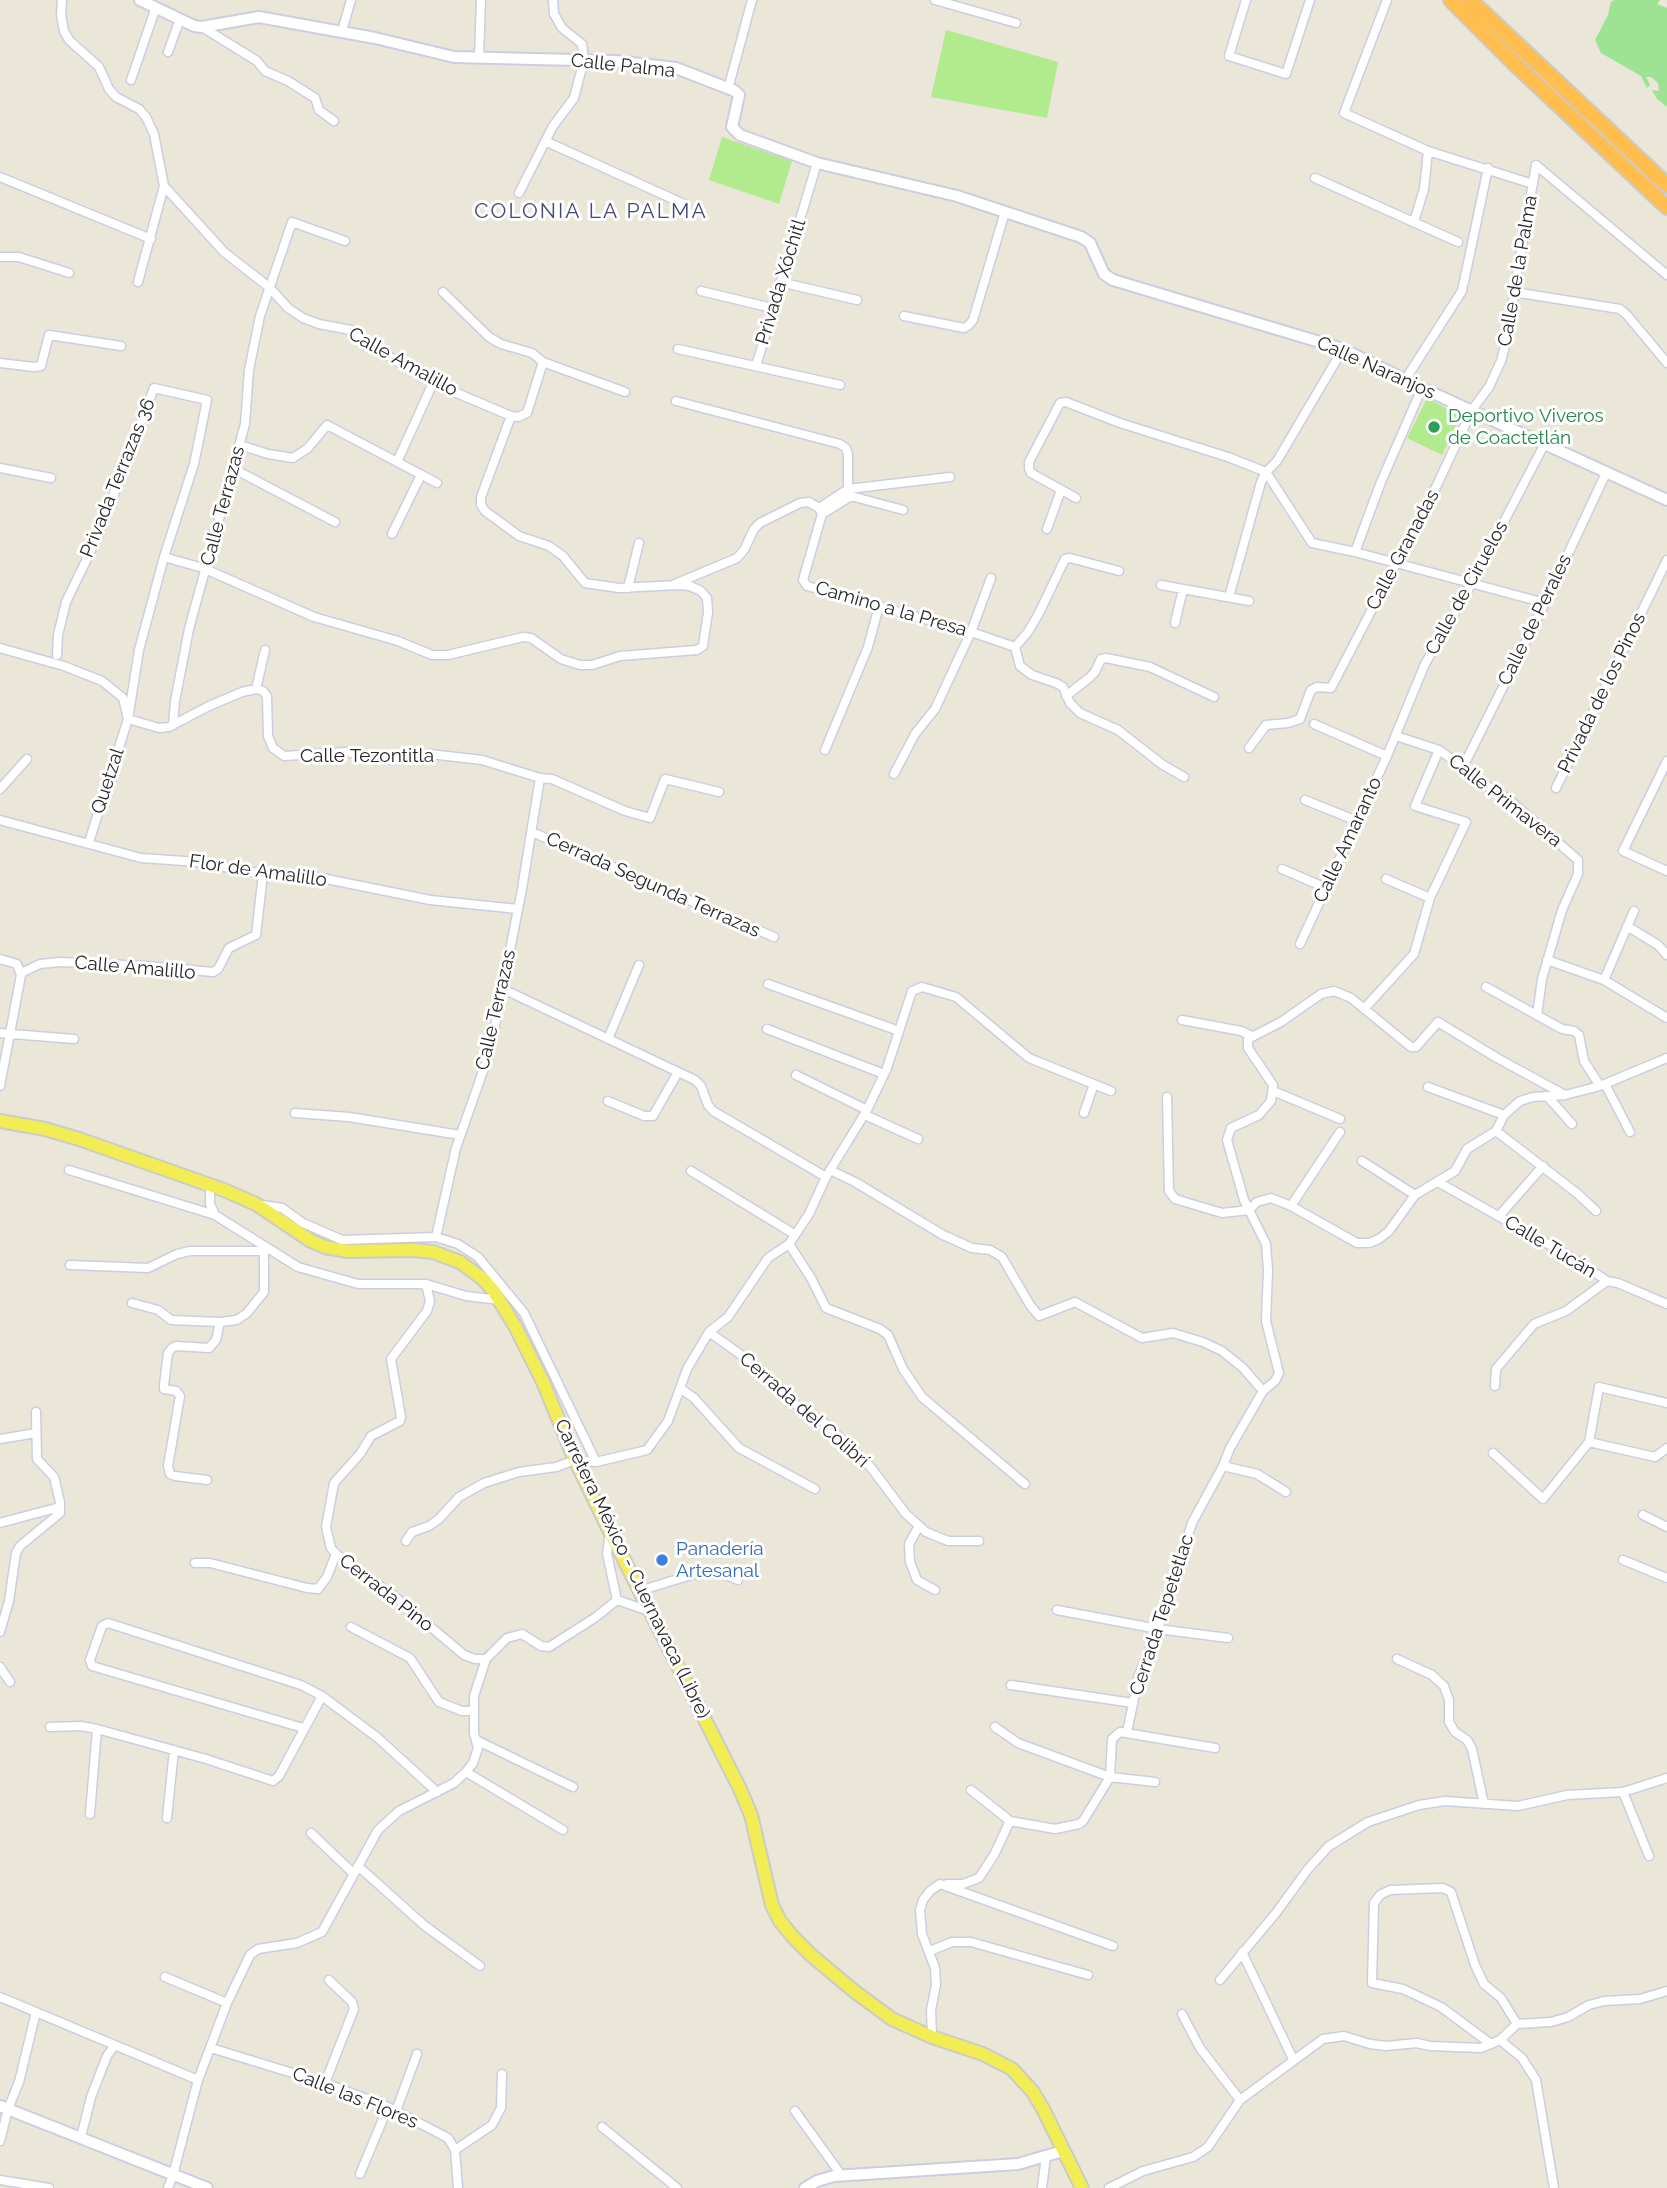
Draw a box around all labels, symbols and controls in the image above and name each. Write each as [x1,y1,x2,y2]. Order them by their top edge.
street label: Calle Palma [570,49,676,83]
street label: Calle de la Palma [1493,194,1543,348]
district label: COLONIA LA PALMA [476,199,706,225]
street label: Privada Xóchitl [751,217,811,347]
street label: Calle Amalillo [344,323,462,401]
street label: Calle Naranjos [1313,332,1439,404]
street label: Privada Terrazas 36 [76,395,160,561]
place label: Deportivo Viveros de Coactetlán [1448,405,1604,449]
marker: Deportivo Viveros de Coactetlán [1426,419,1442,435]
street label: Calle Terrazas [196,444,250,568]
street label: Calle Granadas [1362,486,1444,614]
street label: Calle de Ciruelos [1421,517,1513,659]
street label: Calle de Perales [1493,551,1577,689]
street label: Camino a la Presa [813,576,969,642]
street label: Privada de los Pinos [1553,609,1651,777]
street label: Quetzal [87,745,129,817]
street label: Calle Tezontitla [300,745,434,767]
street label: Calle Primavera [1444,750,1566,852]
street label: Calle Amaranto [1309,774,1387,906]
street label: Cerrada Segunda Terrazas [542,827,764,943]
street label: Flor de Amalillo [188,850,328,892]
street label: Calle Terrazas [471,948,521,1072]
street label: Calle Amalillo [74,951,196,985]
street label: Calle Tucán [1500,1211,1600,1283]
street label: Cerrada del Colibrí [735,1348,873,1472]
street label: Carretera México - Cuernavaca (Libre) [549,1415,715,1723]
street label: Cerrada Tepetetlac [1125,1532,1199,1698]
place label: Panadería Artesanal [676,1538,764,1582]
street label: Cerrada Pino [334,1549,438,1637]
marker: Panadería Artesanal [654,1552,670,1568]
street label: Calle las Flores [289,2062,421,2134]

